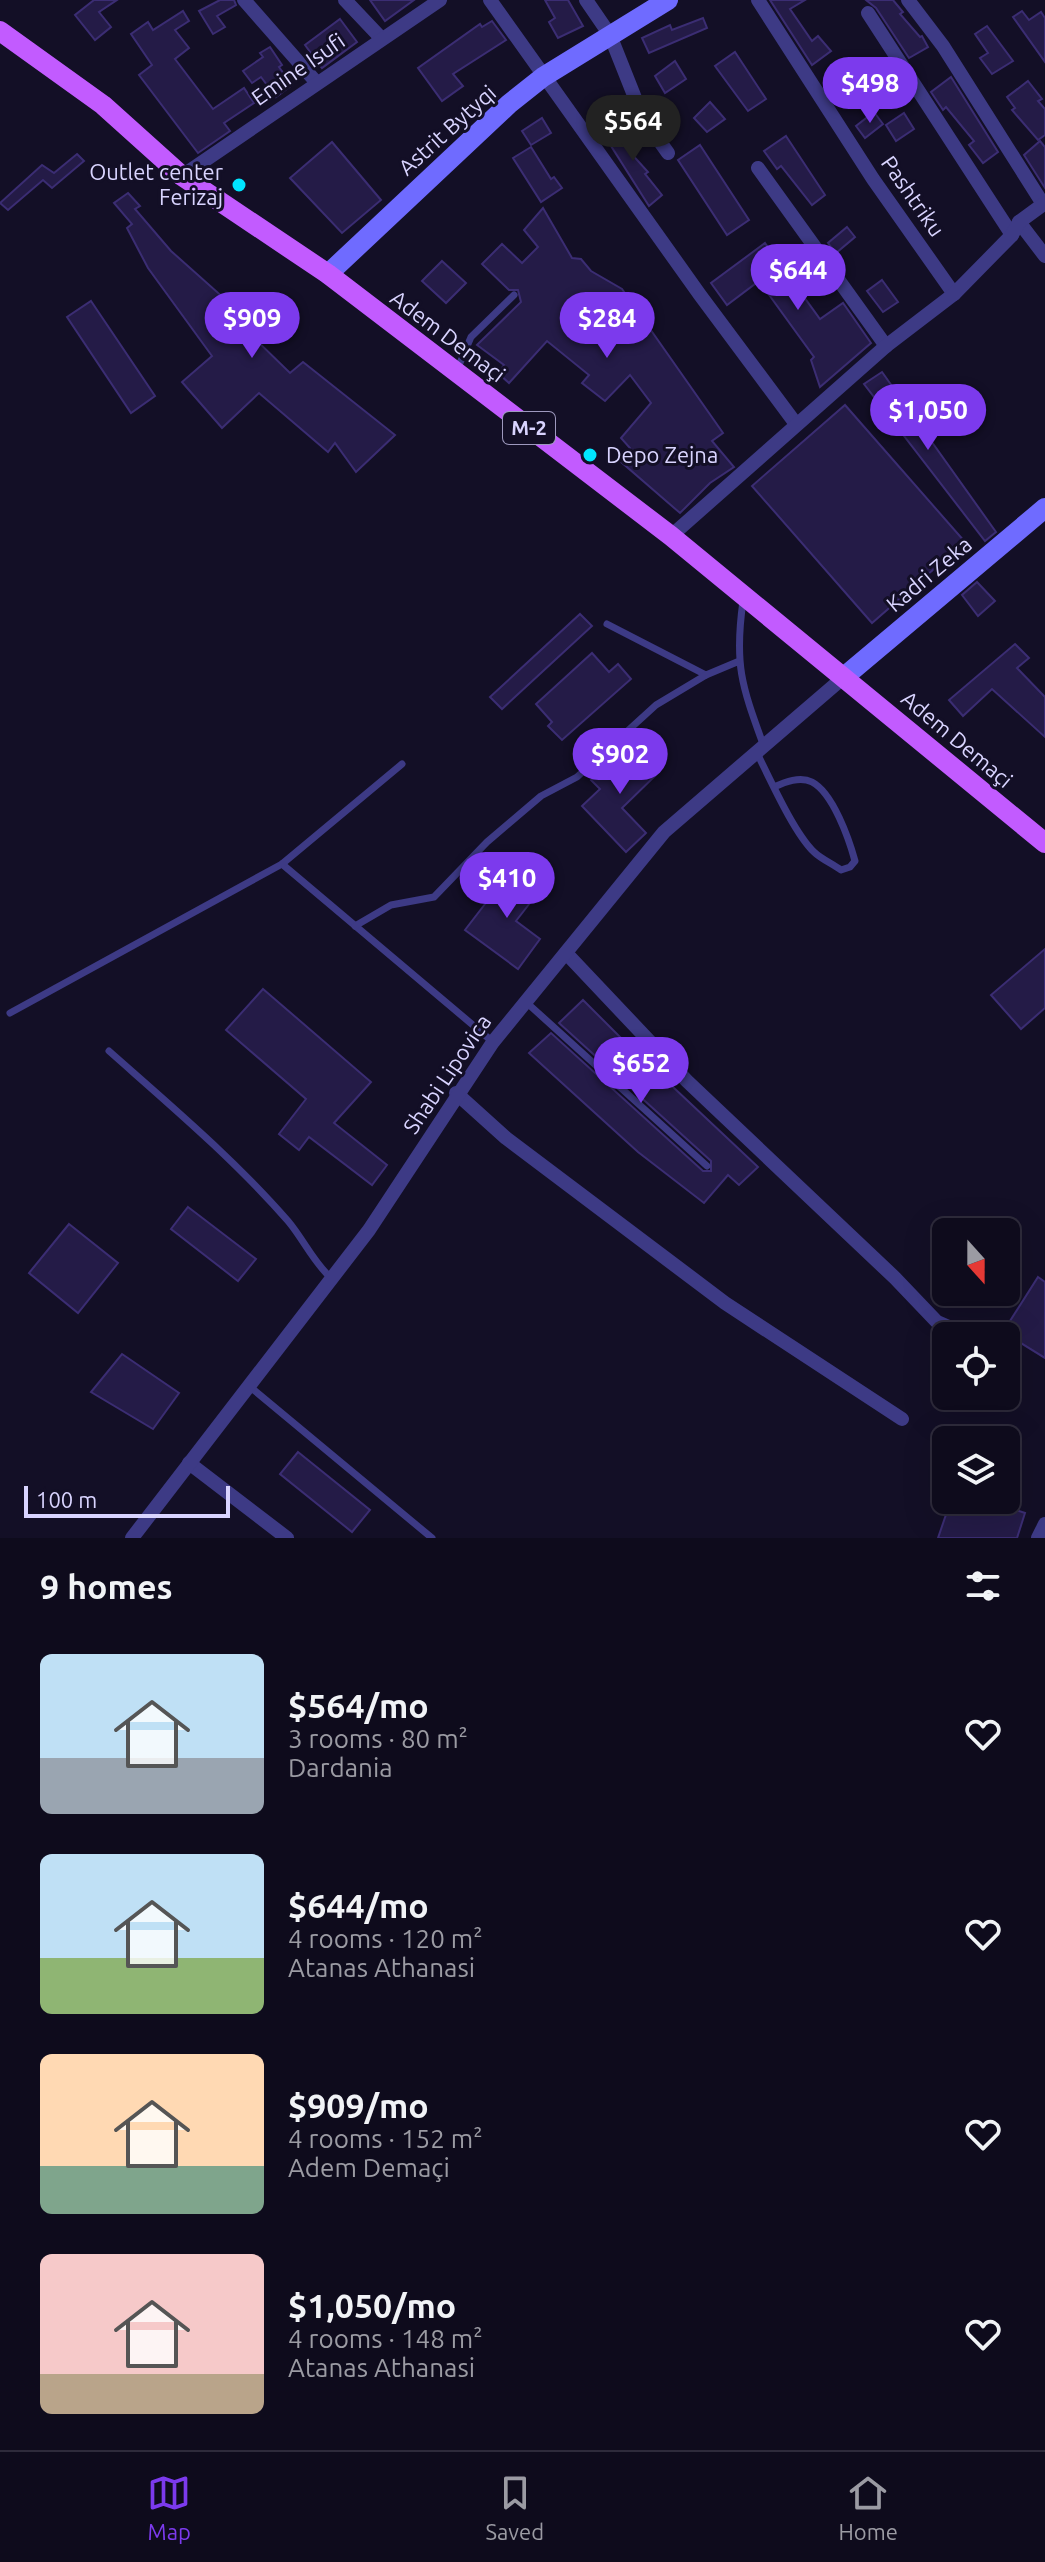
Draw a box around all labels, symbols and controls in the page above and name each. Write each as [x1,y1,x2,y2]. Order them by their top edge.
street label: Emine Isufi [246,27,349,110]
pin: $498 [823,57,917,125]
text: $498 [841,68,899,97]
street label: Astrit Bytyqi [393,79,500,180]
pin: $564 [586,95,680,163]
text: $564 [604,106,662,135]
street label: Pashtriku [877,151,950,241]
place label: Outlet center Ferizaj [89,159,224,209]
marker: Outlet center Ferizaj [230,176,248,194]
pin: $644 [751,244,845,312]
text: $644 [769,255,827,284]
street label: Adem Demaçi [386,284,510,387]
pin: $909 [205,292,299,360]
pin: $284 [560,292,654,360]
text: $909 [223,303,281,332]
text: $284 [578,303,636,332]
pin: $1,050 [863,384,993,452]
text: $1,050 [888,395,968,424]
road number: M-2 [503,412,555,444]
place label: Depo Zejna [606,442,718,467]
marker: Depo Zejna [581,446,599,464]
street label: Kadri Zeka [881,531,976,616]
street label: Adem Demaçi [897,685,1018,792]
pin: $902 [573,728,667,796]
text: $902 [591,739,649,768]
pin: $410 [460,852,554,920]
text: $410 [478,863,536,892]
street label: Shabi Lipovica [398,1009,496,1138]
pin: $652 [594,1037,688,1105]
text: $652 [612,1048,670,1077]
north arrow [932,1218,1020,1306]
map controls [932,1218,1020,1514]
button: locate [932,1322,1020,1410]
button: layers [932,1426,1020,1514]
scale bar [24,1482,230,1518]
text: 100 m [36,1487,97,1512]
icon: filters [961,1564,1005,1608]
text: 9 homes [40,1567,173,1605]
icon: home [104,1686,200,1782]
text: $564/mo [288,1686,429,1724]
icon: heart [961,1712,1005,1756]
text: 3 rooms · 80 m² [288,1724,468,1753]
text: Dardania [288,1753,393,1782]
icon: home [104,1886,200,1982]
text: $644/mo [288,1886,429,1924]
icon: heart [961,1912,1005,1956]
text: 4 rooms · 120 m² [288,1924,483,1953]
text: Atanas Athanasi [288,1953,475,1982]
icon: home [104,2086,200,2182]
text: $909/mo [288,2086,429,2124]
icon: heart [961,2112,1005,2156]
text: 4 rooms · 152 m² [288,2124,483,2153]
text: Adem Demaçi [288,2153,450,2182]
icon: home [104,2286,200,2382]
text: $1,050/mo [288,2286,456,2324]
icon: heart [961,2312,1005,2356]
text: 4 rooms · 148 m² [288,2324,483,2353]
text: Atanas Athanasi [288,2353,475,2382]
tab: Map [147,2471,191,2544]
tab: Saved [486,2471,544,2544]
tab: Home [838,2471,898,2544]

